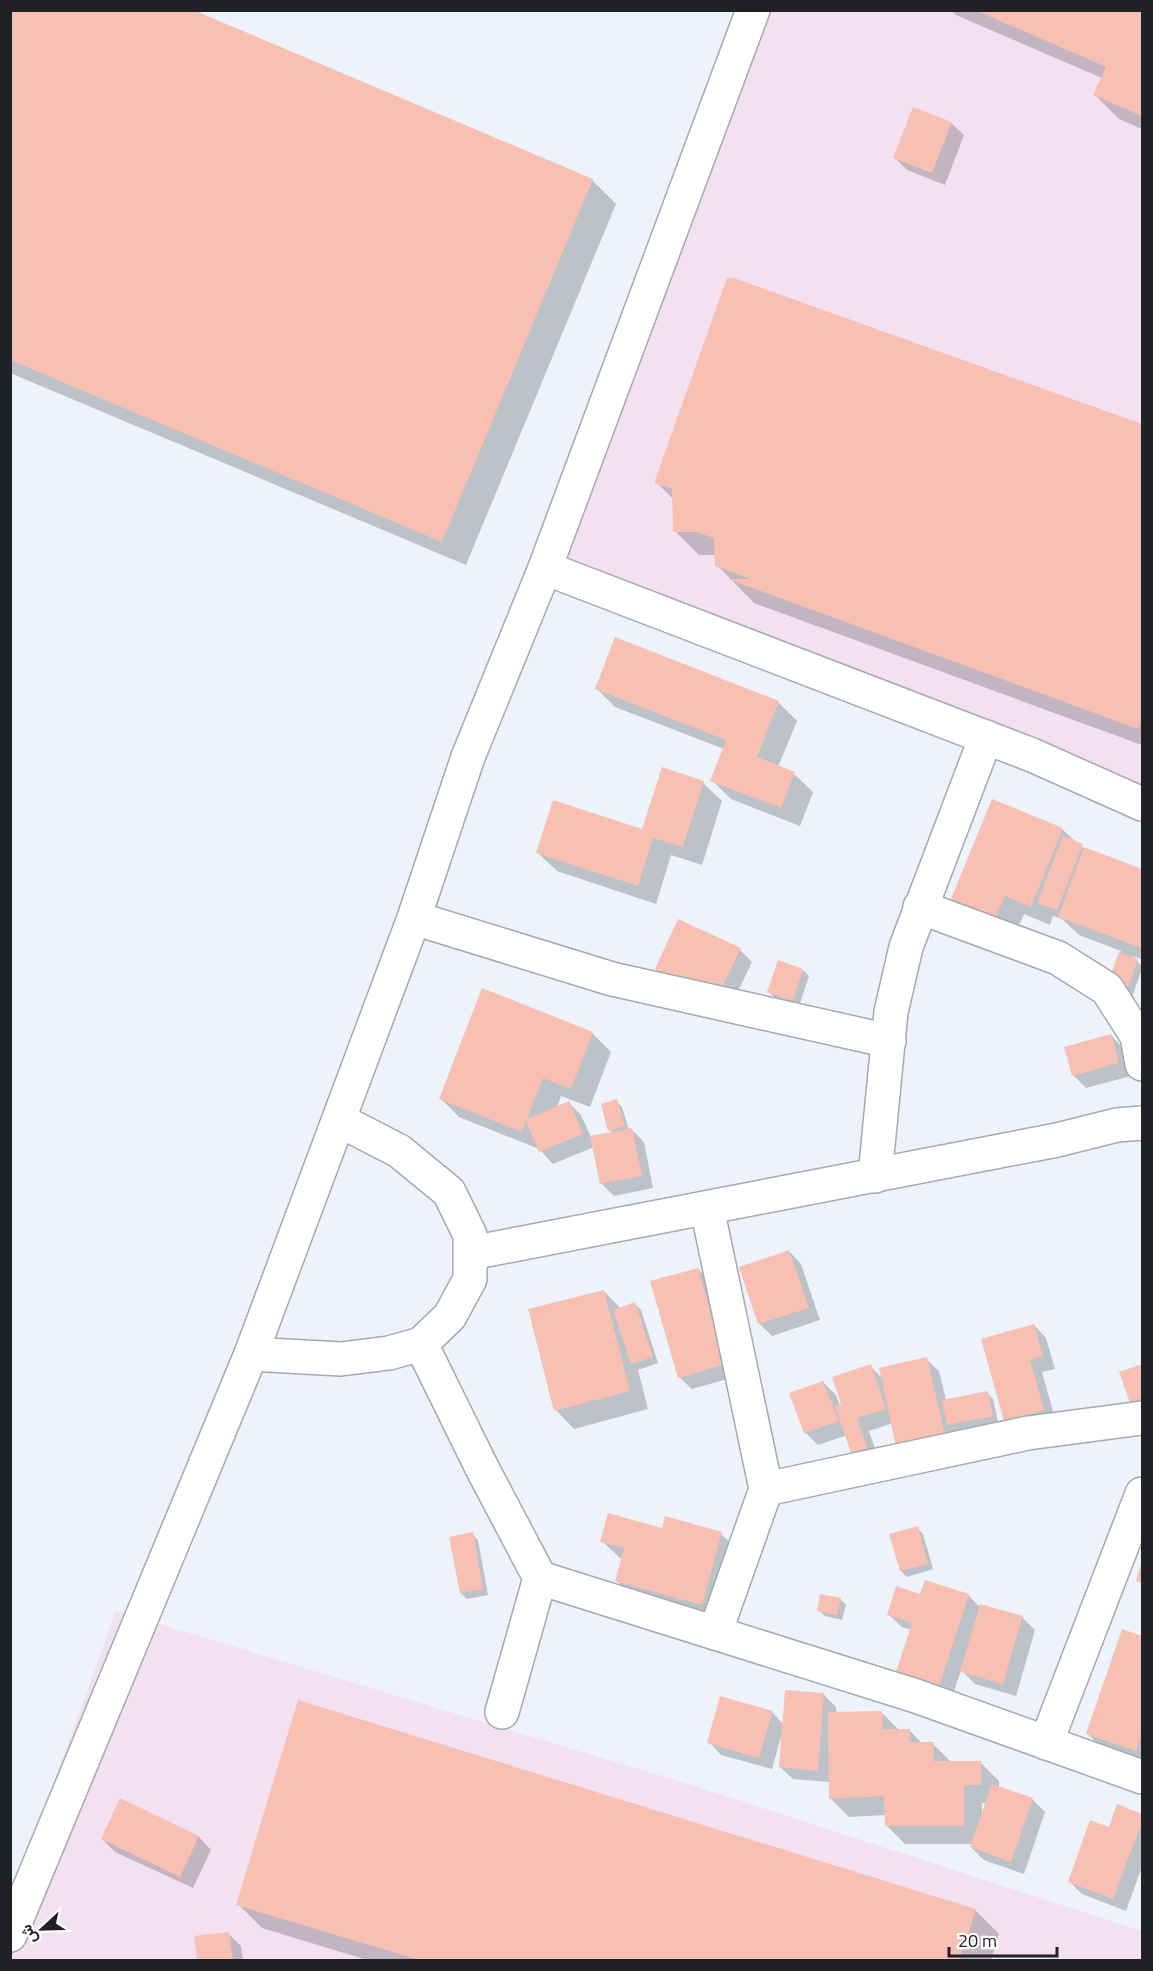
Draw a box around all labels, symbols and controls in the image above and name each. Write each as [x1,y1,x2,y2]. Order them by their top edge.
north arrow [12,1899,72,1959]
scale bar [949,1920,1057,1958]
text: ش [13,1921,43,1948]
text: 20 m [958,1927,997,1954]

